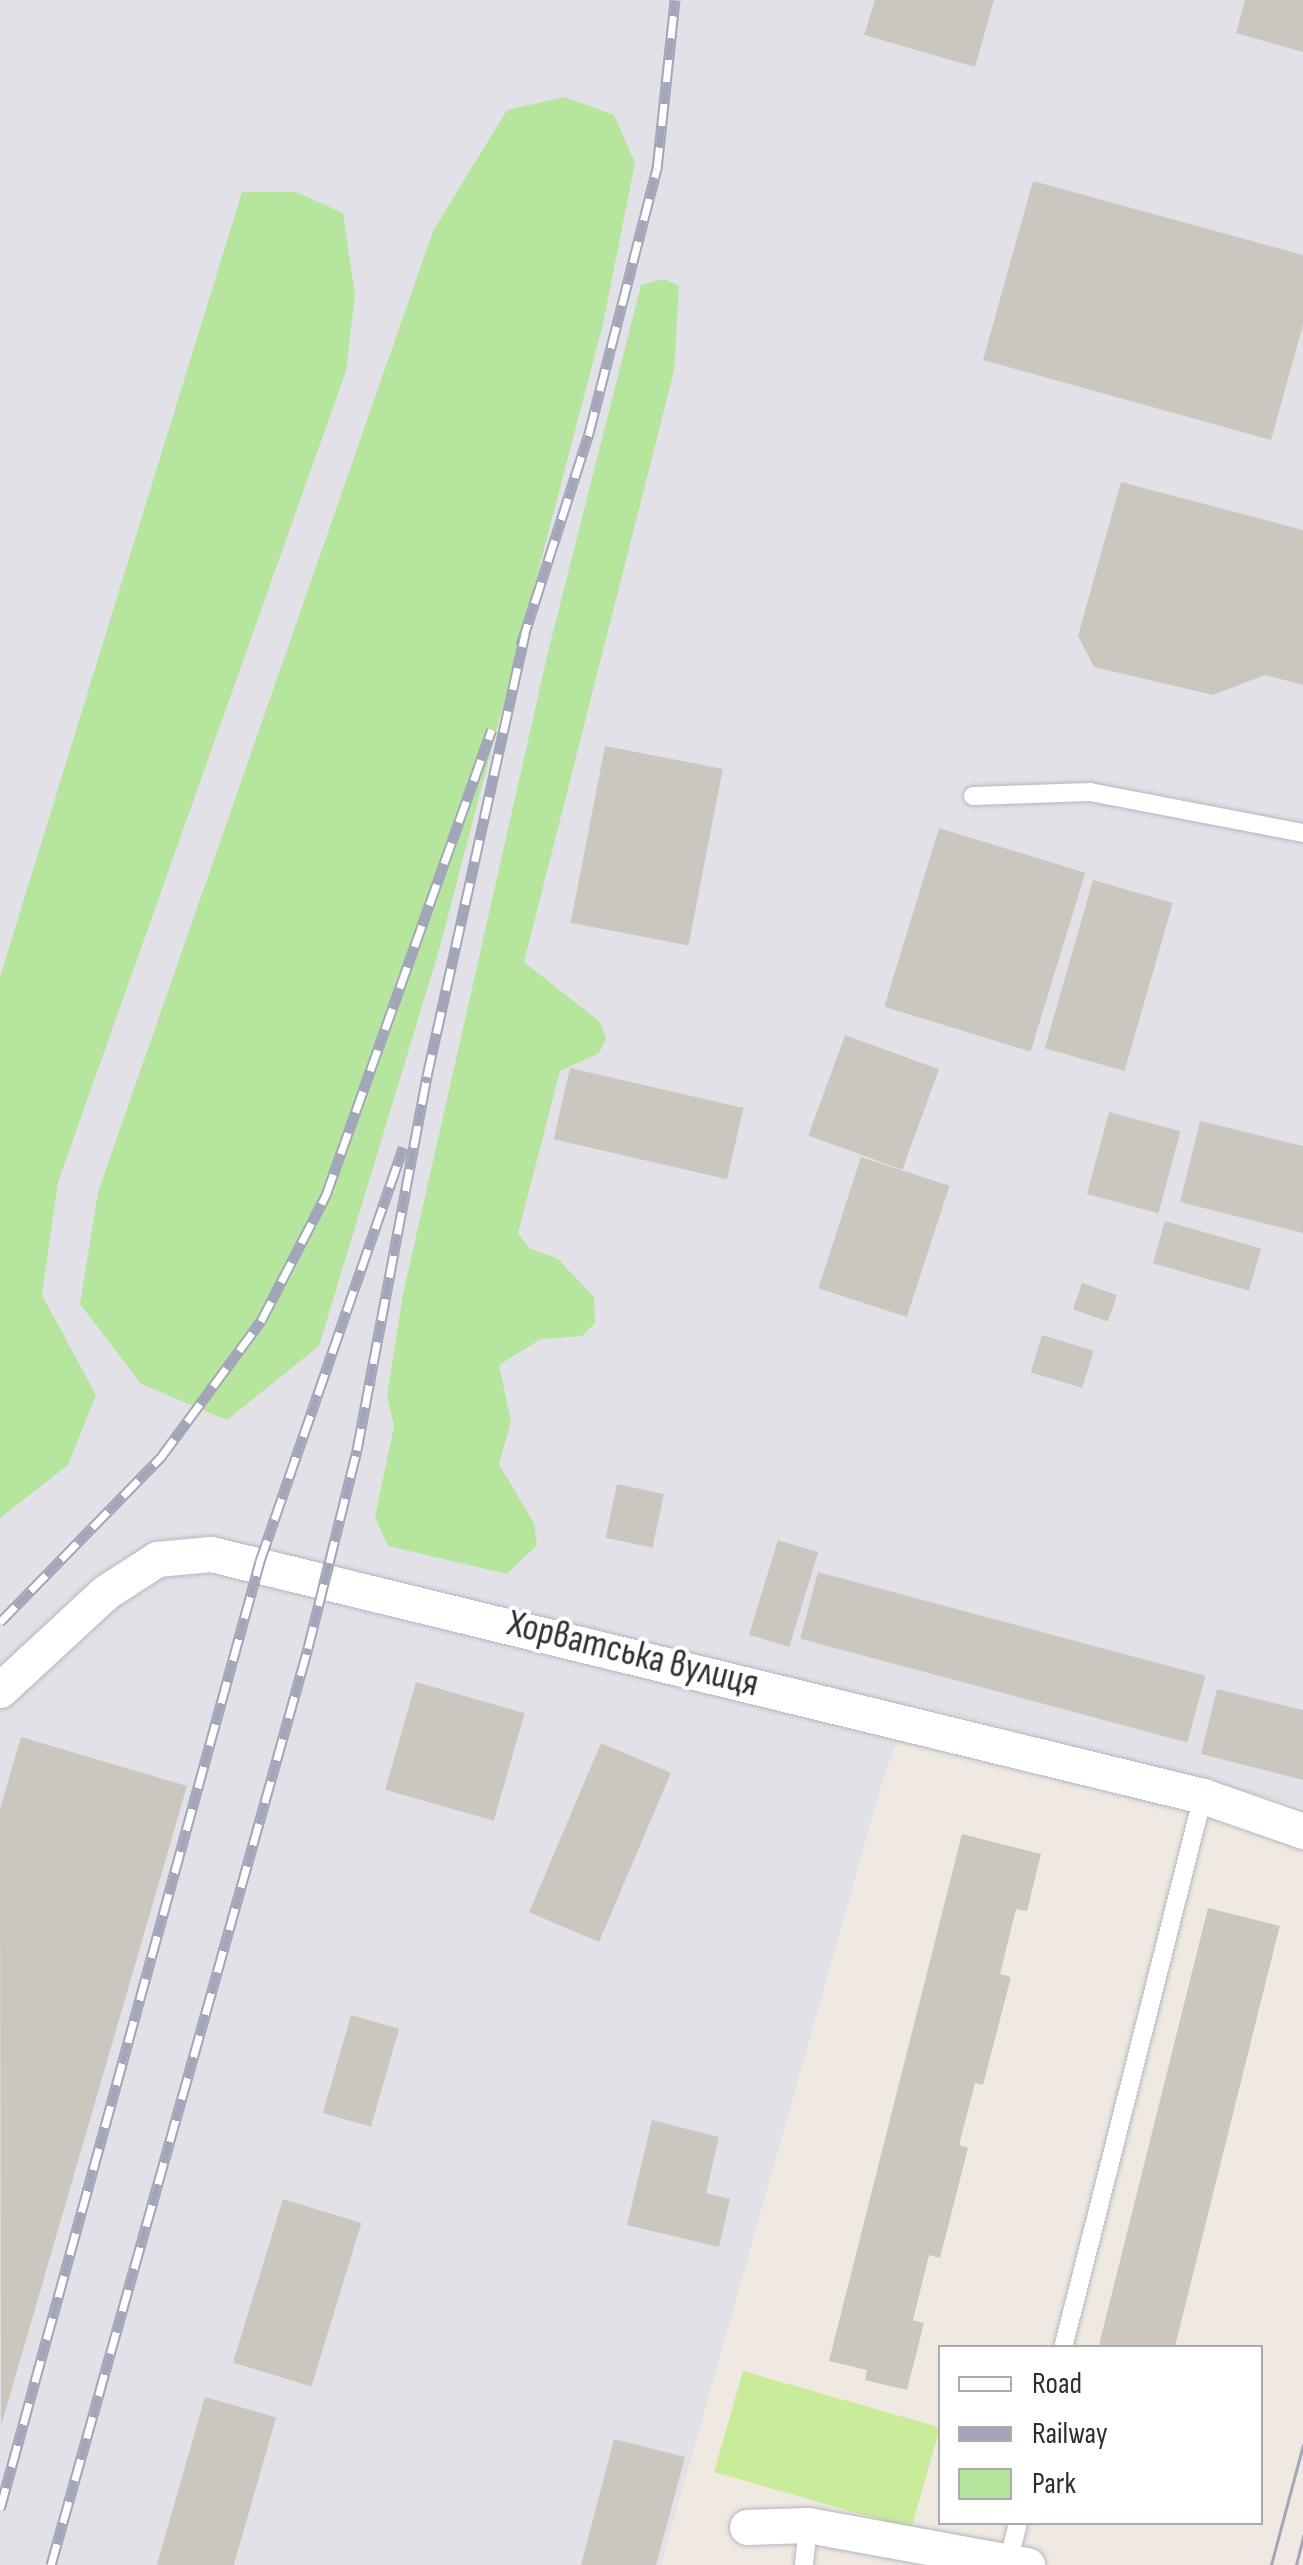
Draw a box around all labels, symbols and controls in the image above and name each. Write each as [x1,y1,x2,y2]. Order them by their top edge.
street label: Хорватська вулиця [503,1601,763,1707]
legend [938,2345,1263,2525]
text: Road [1032,2366,1082,2402]
text: Railway [1032,2416,1108,2452]
text: Park [1032,2466,1076,2502]

